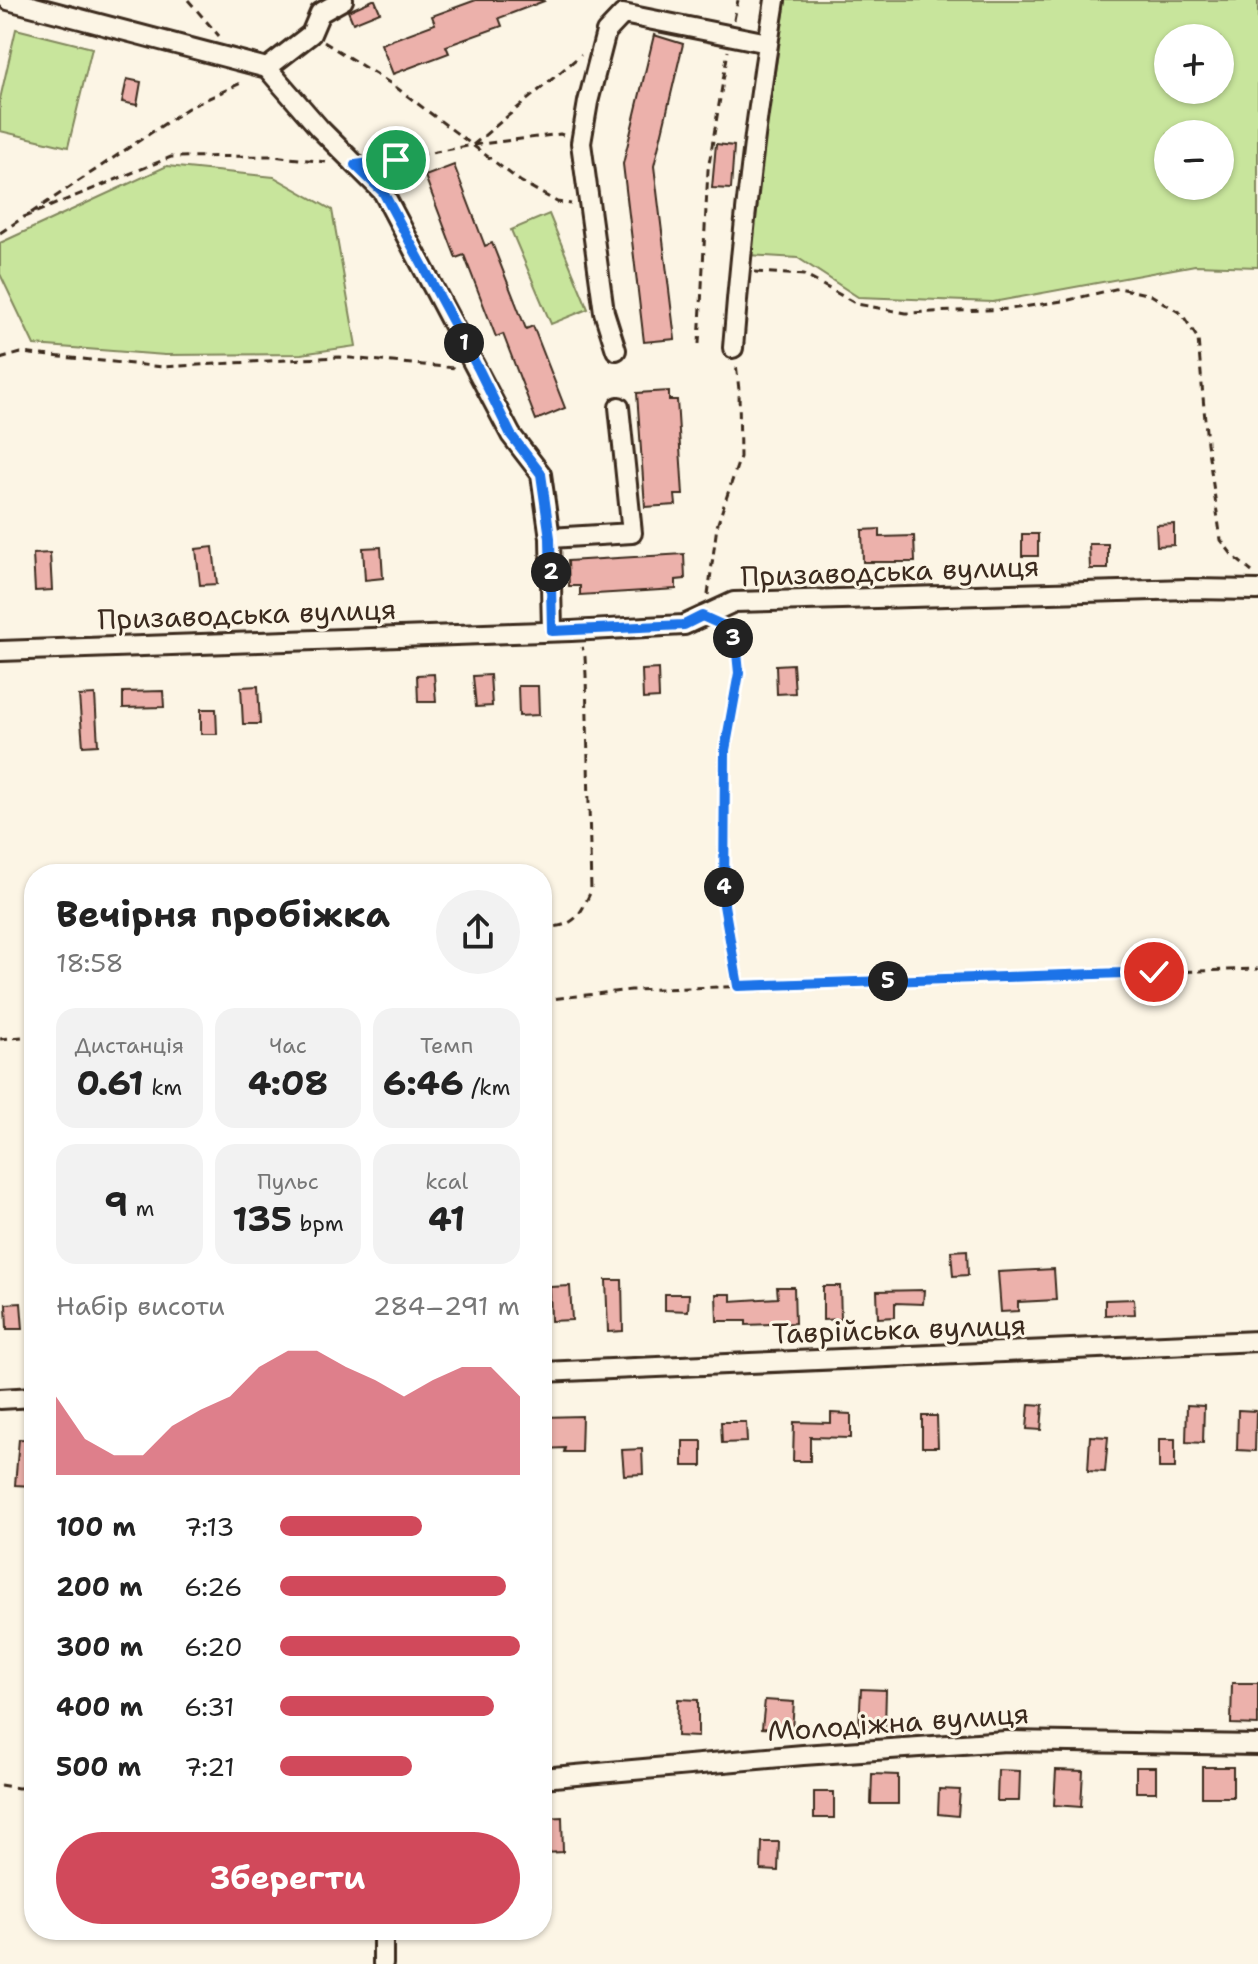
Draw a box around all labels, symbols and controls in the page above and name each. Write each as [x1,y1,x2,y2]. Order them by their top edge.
map controls [1154,24,1234,200]
button: + [1154,24,1234,104]
button: − [1154,120,1234,200]
pin [362,126,430,194]
icon: arrive [374,138,418,182]
pin: 1 [444,323,484,363]
text: 1 [459,328,469,357]
street label: Призаводська вулиця [740,547,1040,595]
pin: 2 [531,552,571,592]
text: 2 [543,557,559,586]
street label: Призаводська вулиця [97,590,397,638]
pin: 3 [713,618,753,658]
text: 3 [725,623,741,652]
pin: 4 [704,867,744,907]
text: 4 [716,872,732,901]
text: Вечірня пробіжка [56,890,390,939]
button: share [436,890,520,974]
pin [1120,938,1188,1006]
text: 18:58 [56,945,124,980]
icon: check [1132,950,1176,994]
pin: 5 [868,961,908,1001]
text: 5 [881,966,895,995]
text: Дистанція [75,1031,184,1060]
text: Час [269,1031,307,1060]
text: Темп [420,1031,473,1060]
text: 0.61 [76,1060,144,1106]
text: 4:08 [248,1060,328,1106]
text: 6:46 [383,1060,464,1106]
text: km [144,1073,182,1102]
text: /km [464,1073,511,1102]
text: Пульс [257,1167,319,1196]
text: kcal [425,1167,468,1196]
text: 9 [104,1181,128,1227]
text: m [128,1194,154,1223]
text: 135 [232,1196,292,1242]
text: 41 [428,1196,465,1242]
text: bpm [292,1209,344,1238]
text: Набір висоти [56,1288,225,1323]
text: 284–291 m [373,1288,520,1323]
street label: Таврійська вулиця [771,1306,1027,1352]
text: 100 m [56,1509,136,1544]
text: 7:13 [184,1509,234,1544]
text: 200 m [56,1569,143,1604]
text: 6:26 [184,1569,242,1604]
text: 300 m [56,1629,143,1664]
text: 6:20 [184,1629,243,1664]
text: 400 m [56,1689,143,1724]
text: 6:31 [184,1689,235,1724]
street label: Молодіжна вулиця [766,1694,1030,1750]
text: 500 m [56,1749,141,1784]
text: 7:21 [184,1749,235,1784]
button: Зберегти [56,1832,520,1924]

